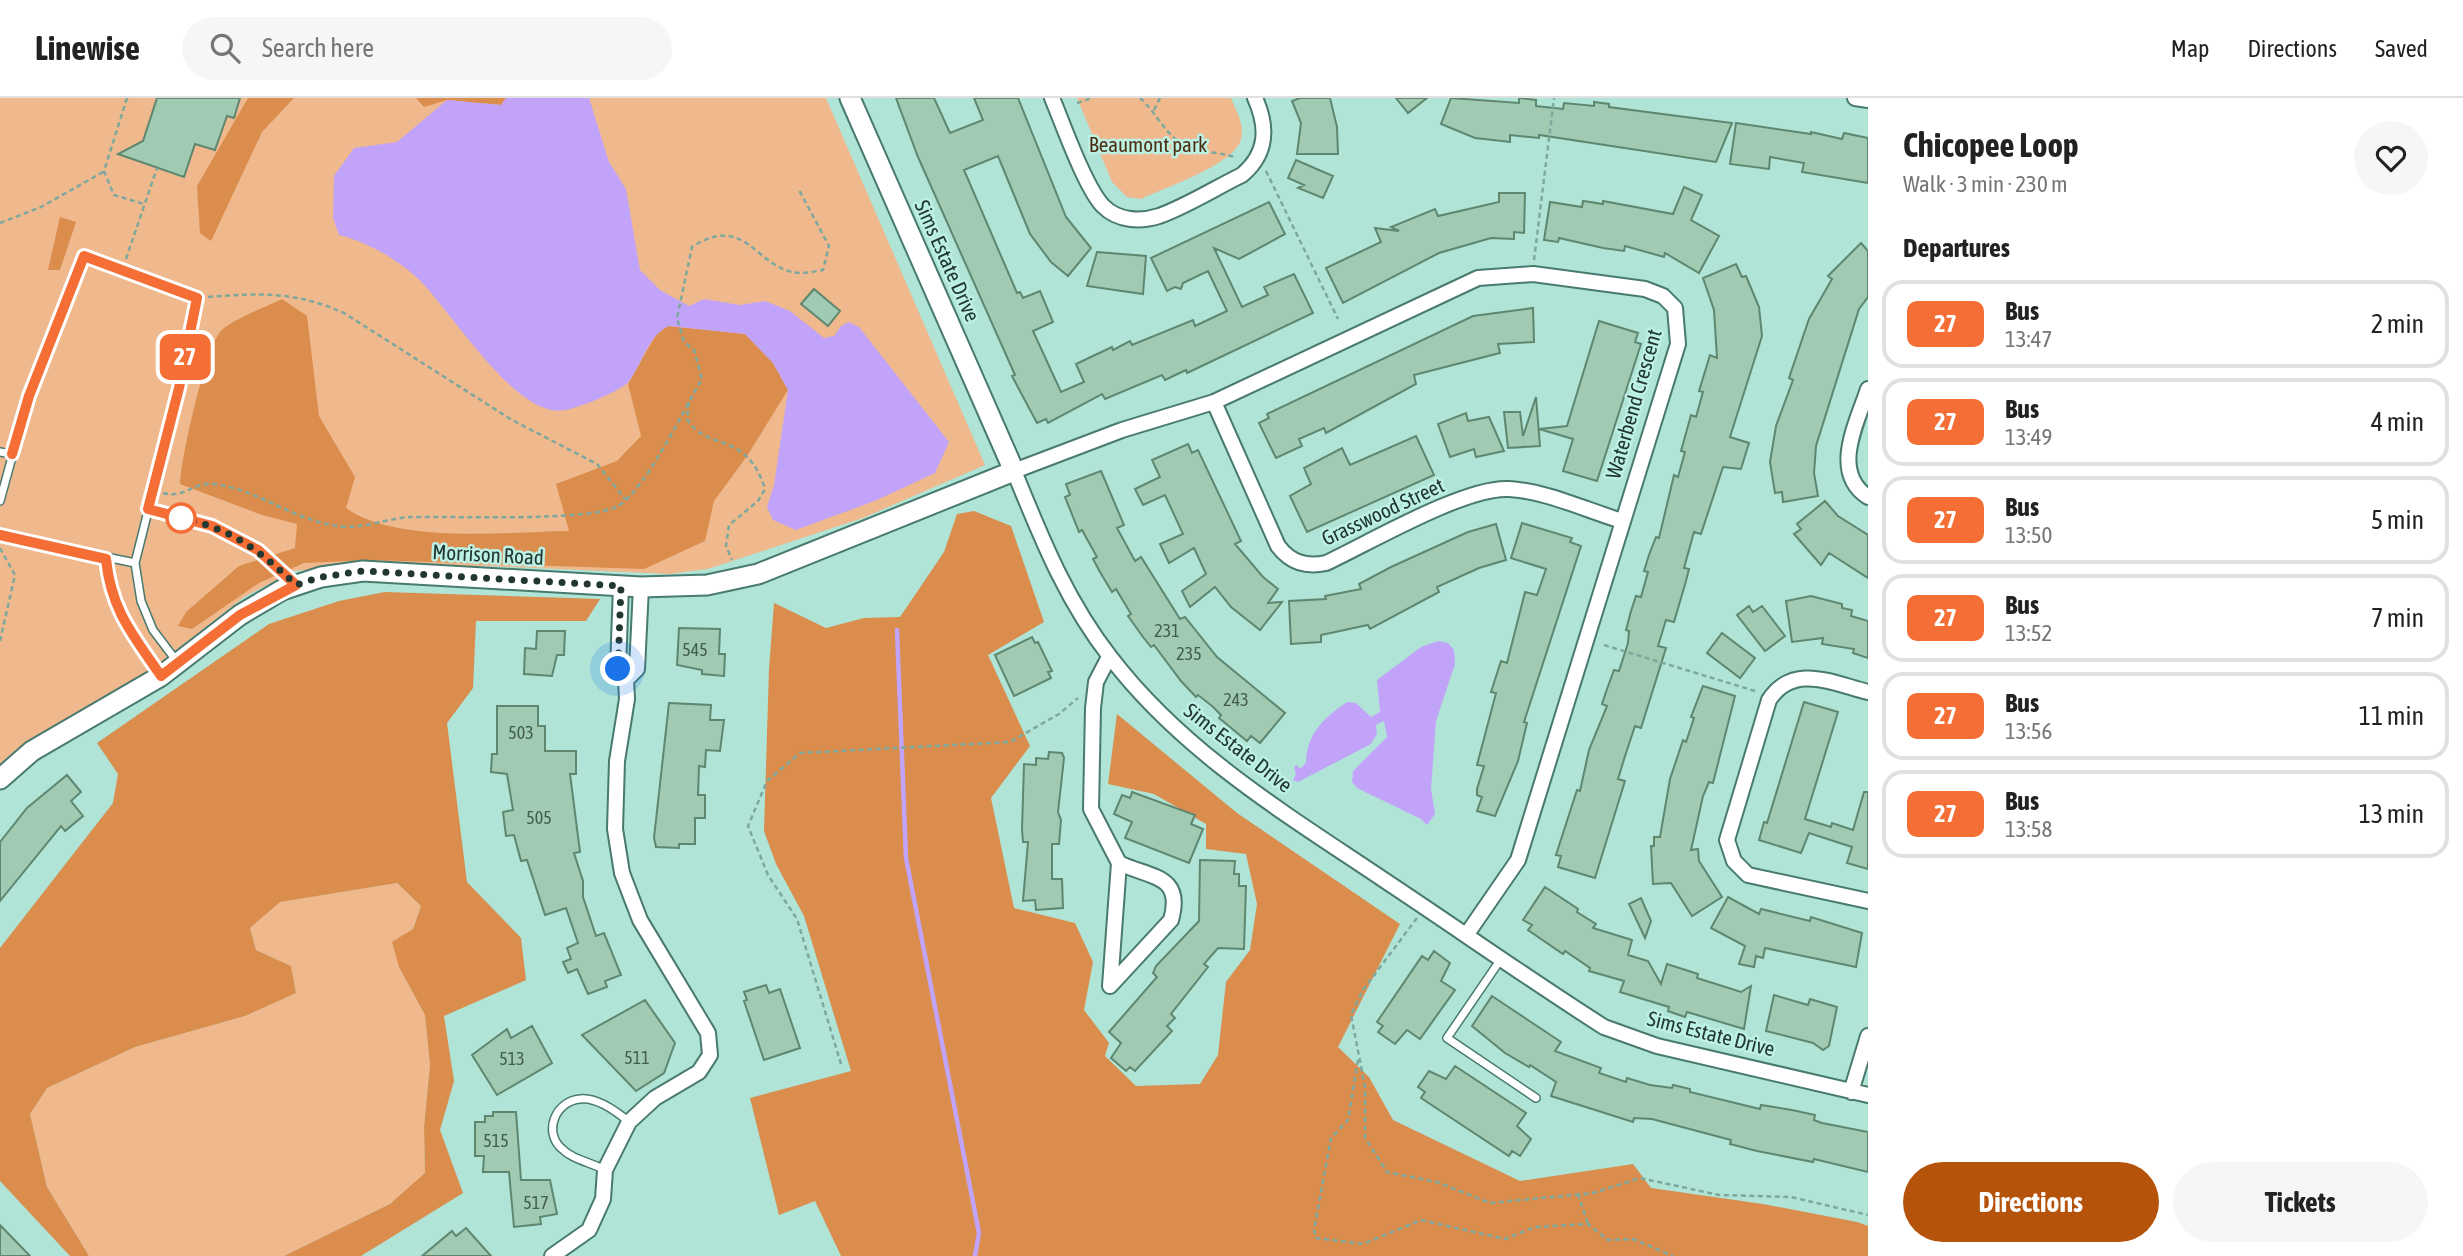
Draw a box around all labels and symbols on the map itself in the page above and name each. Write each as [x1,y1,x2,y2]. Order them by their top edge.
park label: Beaumont park [1089,132,1207,156]
street label: Sims Estate Drive [910,196,985,325]
street label: Waterbend Crescent [1600,326,1666,481]
line badge: 27 [154,334,216,380]
street label: Grasswood Street [1317,472,1448,550]
unlabelled marker [166,503,196,533]
street label: Morrison Road [432,539,544,569]
house number: 231 [1154,620,1180,641]
house number: 545 [682,639,708,660]
house number: 235 [1176,643,1202,664]
your location [600,651,635,686]
house number: 243 [1223,689,1249,710]
street label: Sims Estate Drive [1180,698,1297,797]
house number: 503 [508,722,534,743]
house number: 505 [526,807,552,828]
street label: Sims Estate Drive [1645,1006,1777,1060]
house number: 511 [624,1047,650,1068]
house number: 513 [499,1048,525,1069]
house number: 515 [483,1130,509,1151]
house number: 517 [523,1192,549,1213]

